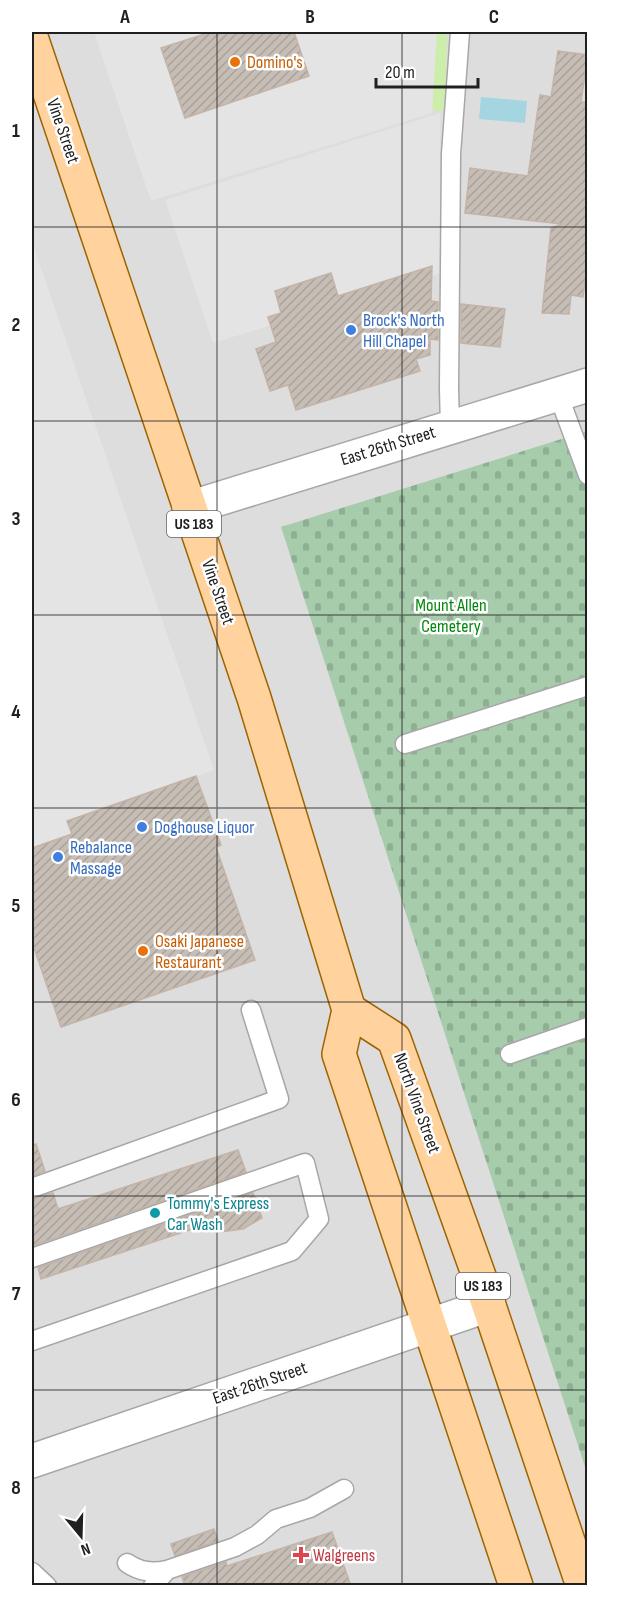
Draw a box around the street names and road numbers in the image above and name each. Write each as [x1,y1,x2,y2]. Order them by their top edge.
street label: Vine Street [42,96,84,167]
street label: East 26th Street [338,421,439,470]
road number: US 183 [167,511,221,537]
street label: Vine Street [197,557,239,628]
street label: North Vine Street [389,1050,445,1157]
road number: US 183 [456,1273,510,1299]
street label: East 26th Street [210,1357,310,1409]

